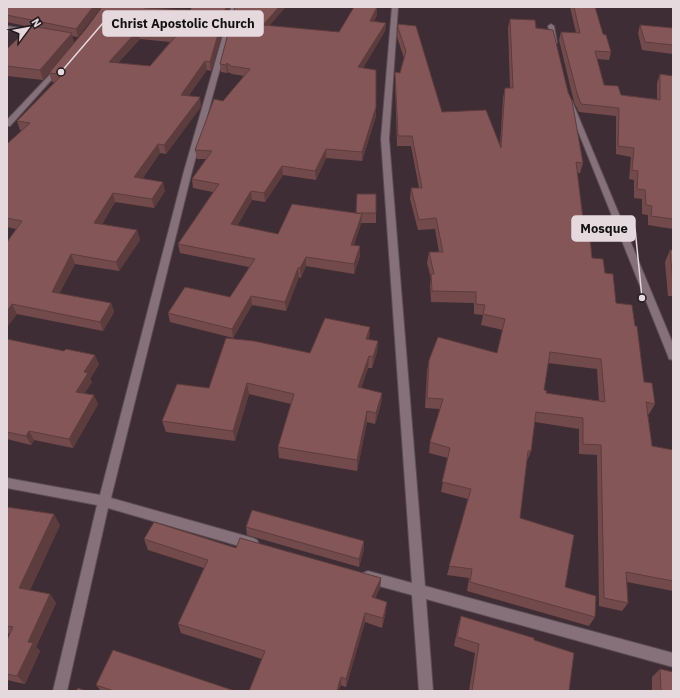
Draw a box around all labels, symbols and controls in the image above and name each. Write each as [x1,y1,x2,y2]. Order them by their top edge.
north arrow [8,8,48,48]
callout: Christ Apostolic Church [103,11,263,36]
text: Christ Apostolic Church [111,15,255,32]
text: N [28,16,45,30]
callout: Mosque [572,216,635,241]
text: Mosque [580,220,628,237]

